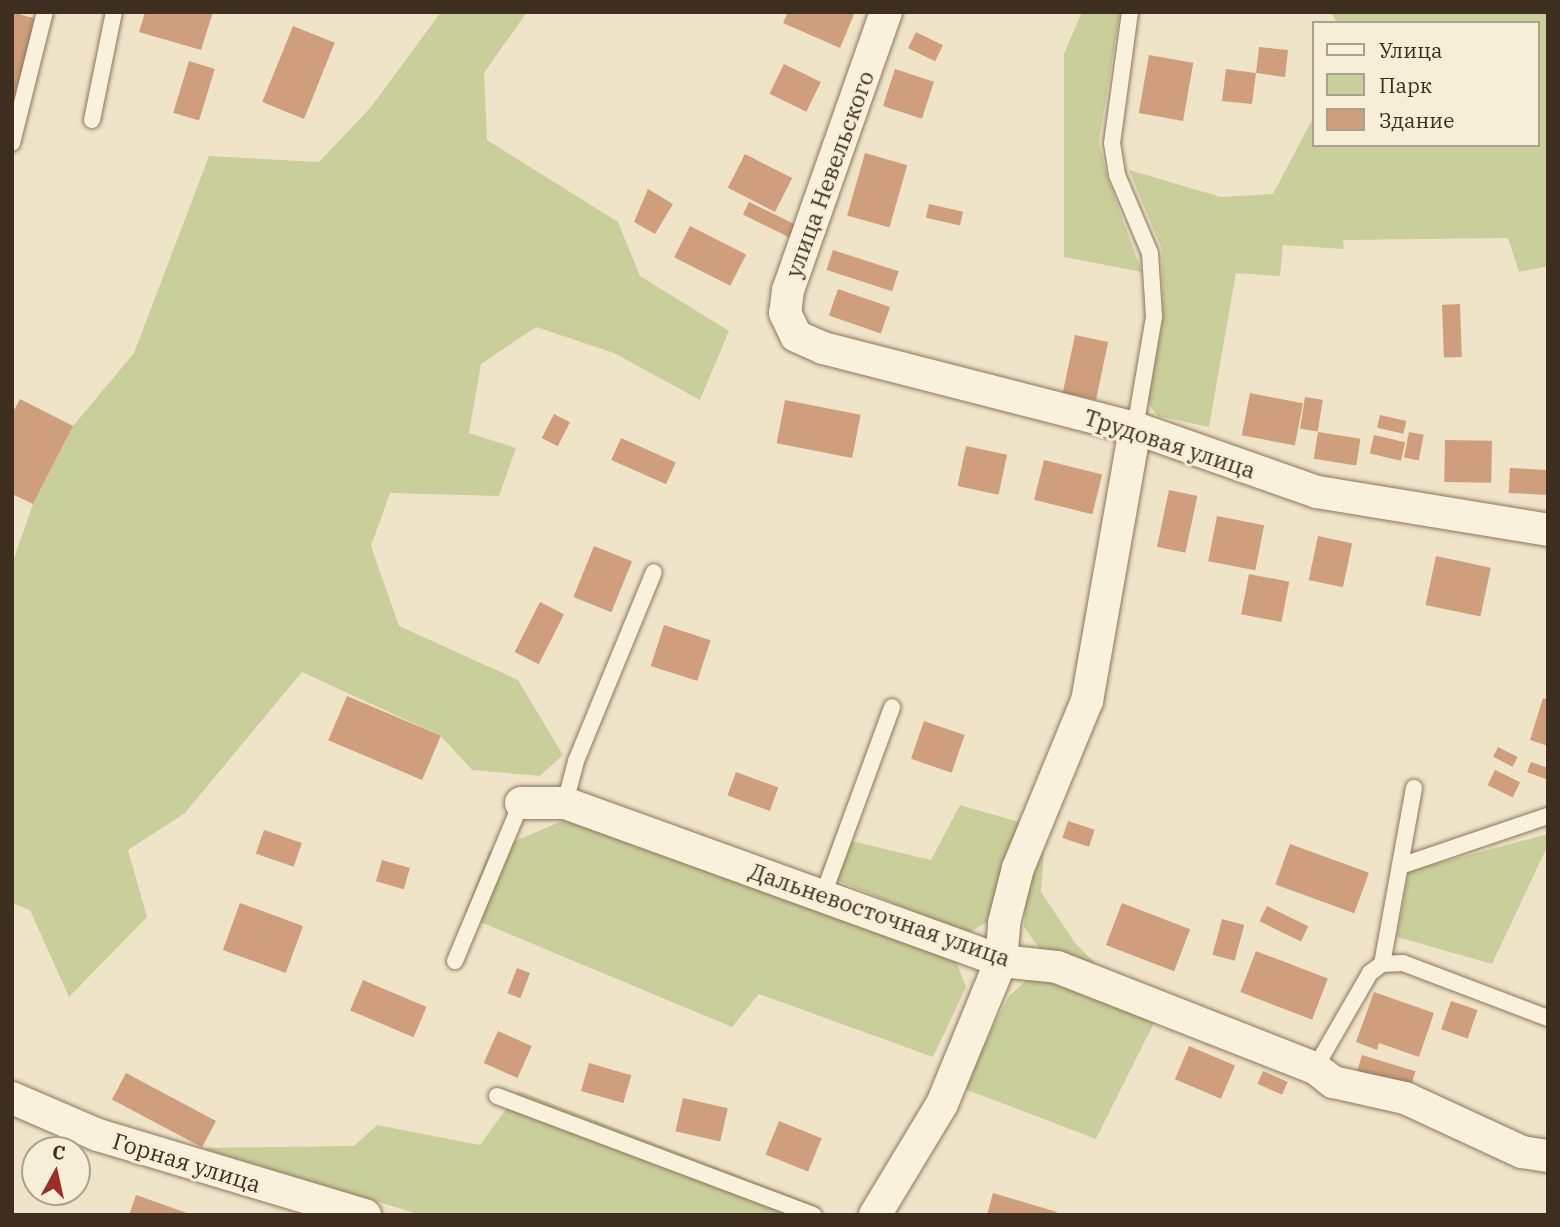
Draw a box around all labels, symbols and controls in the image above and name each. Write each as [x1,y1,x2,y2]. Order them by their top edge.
legend [1312,21,1539,147]
text: Улица [1379,36,1443,64]
street label: улица Невельского [779,67,879,281]
text: Парк [1379,71,1432,99]
text: Здание [1379,106,1454,134]
street label: Трудовая улица [1081,402,1259,484]
street label: Дальневосточная улица [746,856,1014,972]
street label: Горная улица [110,1126,264,1198]
north arrow [21,1136,91,1206]
text: С [51,1139,67,1165]

